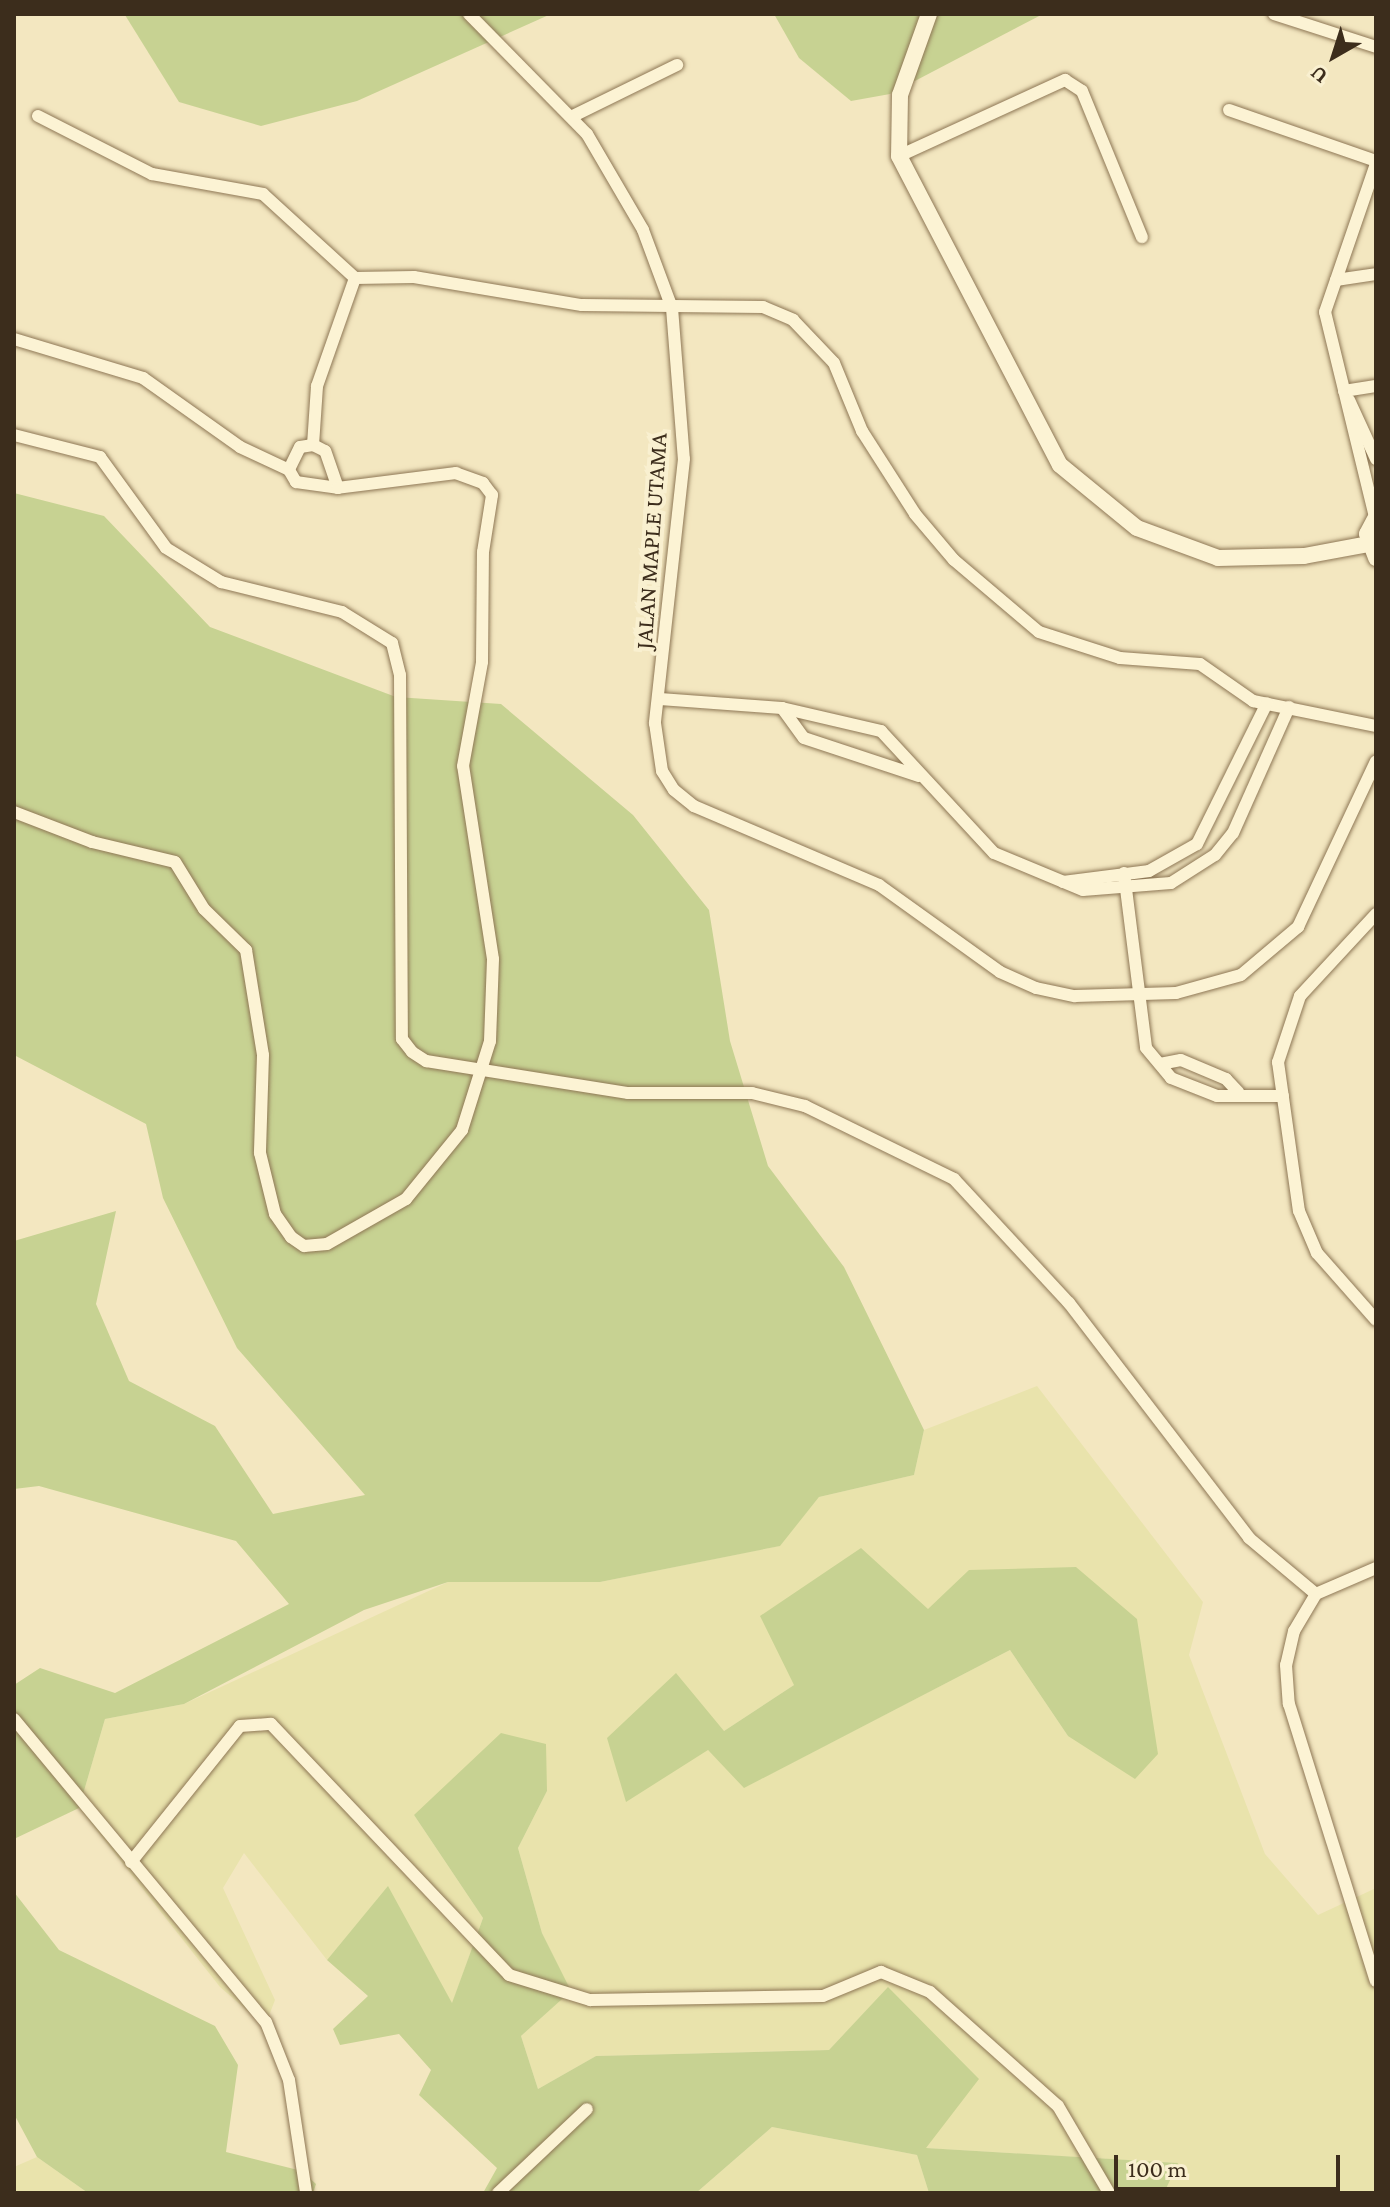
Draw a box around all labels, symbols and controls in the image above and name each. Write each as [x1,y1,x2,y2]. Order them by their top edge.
north arrow [1294,16,1374,96]
text: U [1305,61,1332,89]
street label: JALAN MAPLE UTAMA [629,432,673,650]
scale bar [1118,2139,1344,2189]
text: 100 m [1128,2155,1187,2182]

